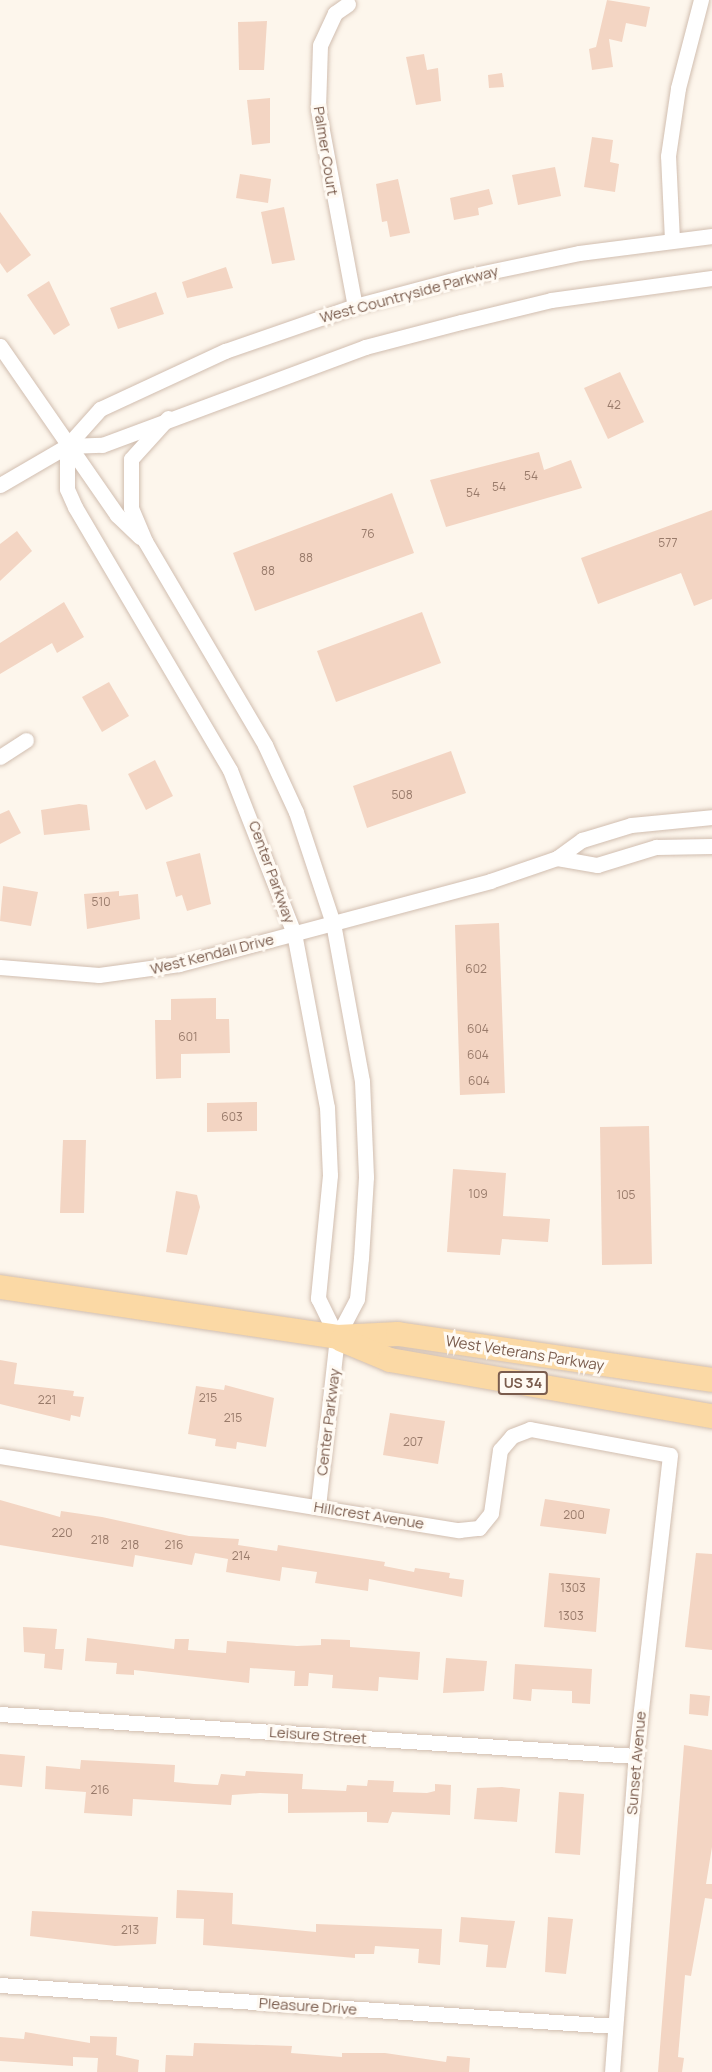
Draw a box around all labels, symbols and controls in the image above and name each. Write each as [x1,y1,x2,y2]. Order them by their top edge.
street label: Palmer Court [310,105,342,197]
street label: West Countryside Parkway [318,261,500,327]
house number: 42 [607,398,621,412]
house number: 54 [524,469,538,483]
house number: 54 [492,480,506,494]
house number: 54 [466,486,480,500]
house number: 76 [361,527,375,541]
house number: 577 [658,536,678,550]
house number: 88 [299,551,313,565]
house number: 88 [261,564,275,578]
house number: 508 [391,788,413,802]
street label: Center Parkway [245,818,299,926]
house number: 510 [92,895,110,909]
street label: West Kendall Drive [148,930,276,978]
house number: 602 [465,962,487,976]
house number: 604 [467,1022,489,1036]
house number: 601 [178,1030,198,1044]
house number: 604 [467,1048,489,1062]
house number: 604 [468,1074,490,1088]
house number: 603 [221,1110,243,1124]
house number: 109 [468,1187,488,1201]
house number: 105 [617,1188,635,1202]
street label: West Veterans Parkway [445,1332,605,1374]
street label: Center Parkway [312,1367,344,1477]
road number: US 34 [498,1372,548,1394]
house number: 215 [199,1391,217,1405]
house number: 221 [38,1393,56,1407]
house number: 215 [224,1411,242,1425]
house number: 207 [403,1435,423,1449]
street label: Hillcrest Avenue [313,1497,425,1533]
house number: 200 [563,1508,585,1522]
house number: 220 [52,1526,72,1540]
house number: 218 [91,1533,109,1547]
house number: 218 [121,1538,139,1552]
house number: 216 [165,1538,183,1552]
house number: 214 [232,1549,250,1563]
house number: 1303 [560,1581,586,1595]
house number: 1303 [558,1609,584,1623]
street label: Sunset Avenue [622,1710,650,1816]
street label: Leisure Street [269,1723,367,1747]
house number: 216 [91,1783,109,1797]
house number: 213 [121,1923,139,1937]
street label: Pleasure Drive [258,1994,358,2018]

